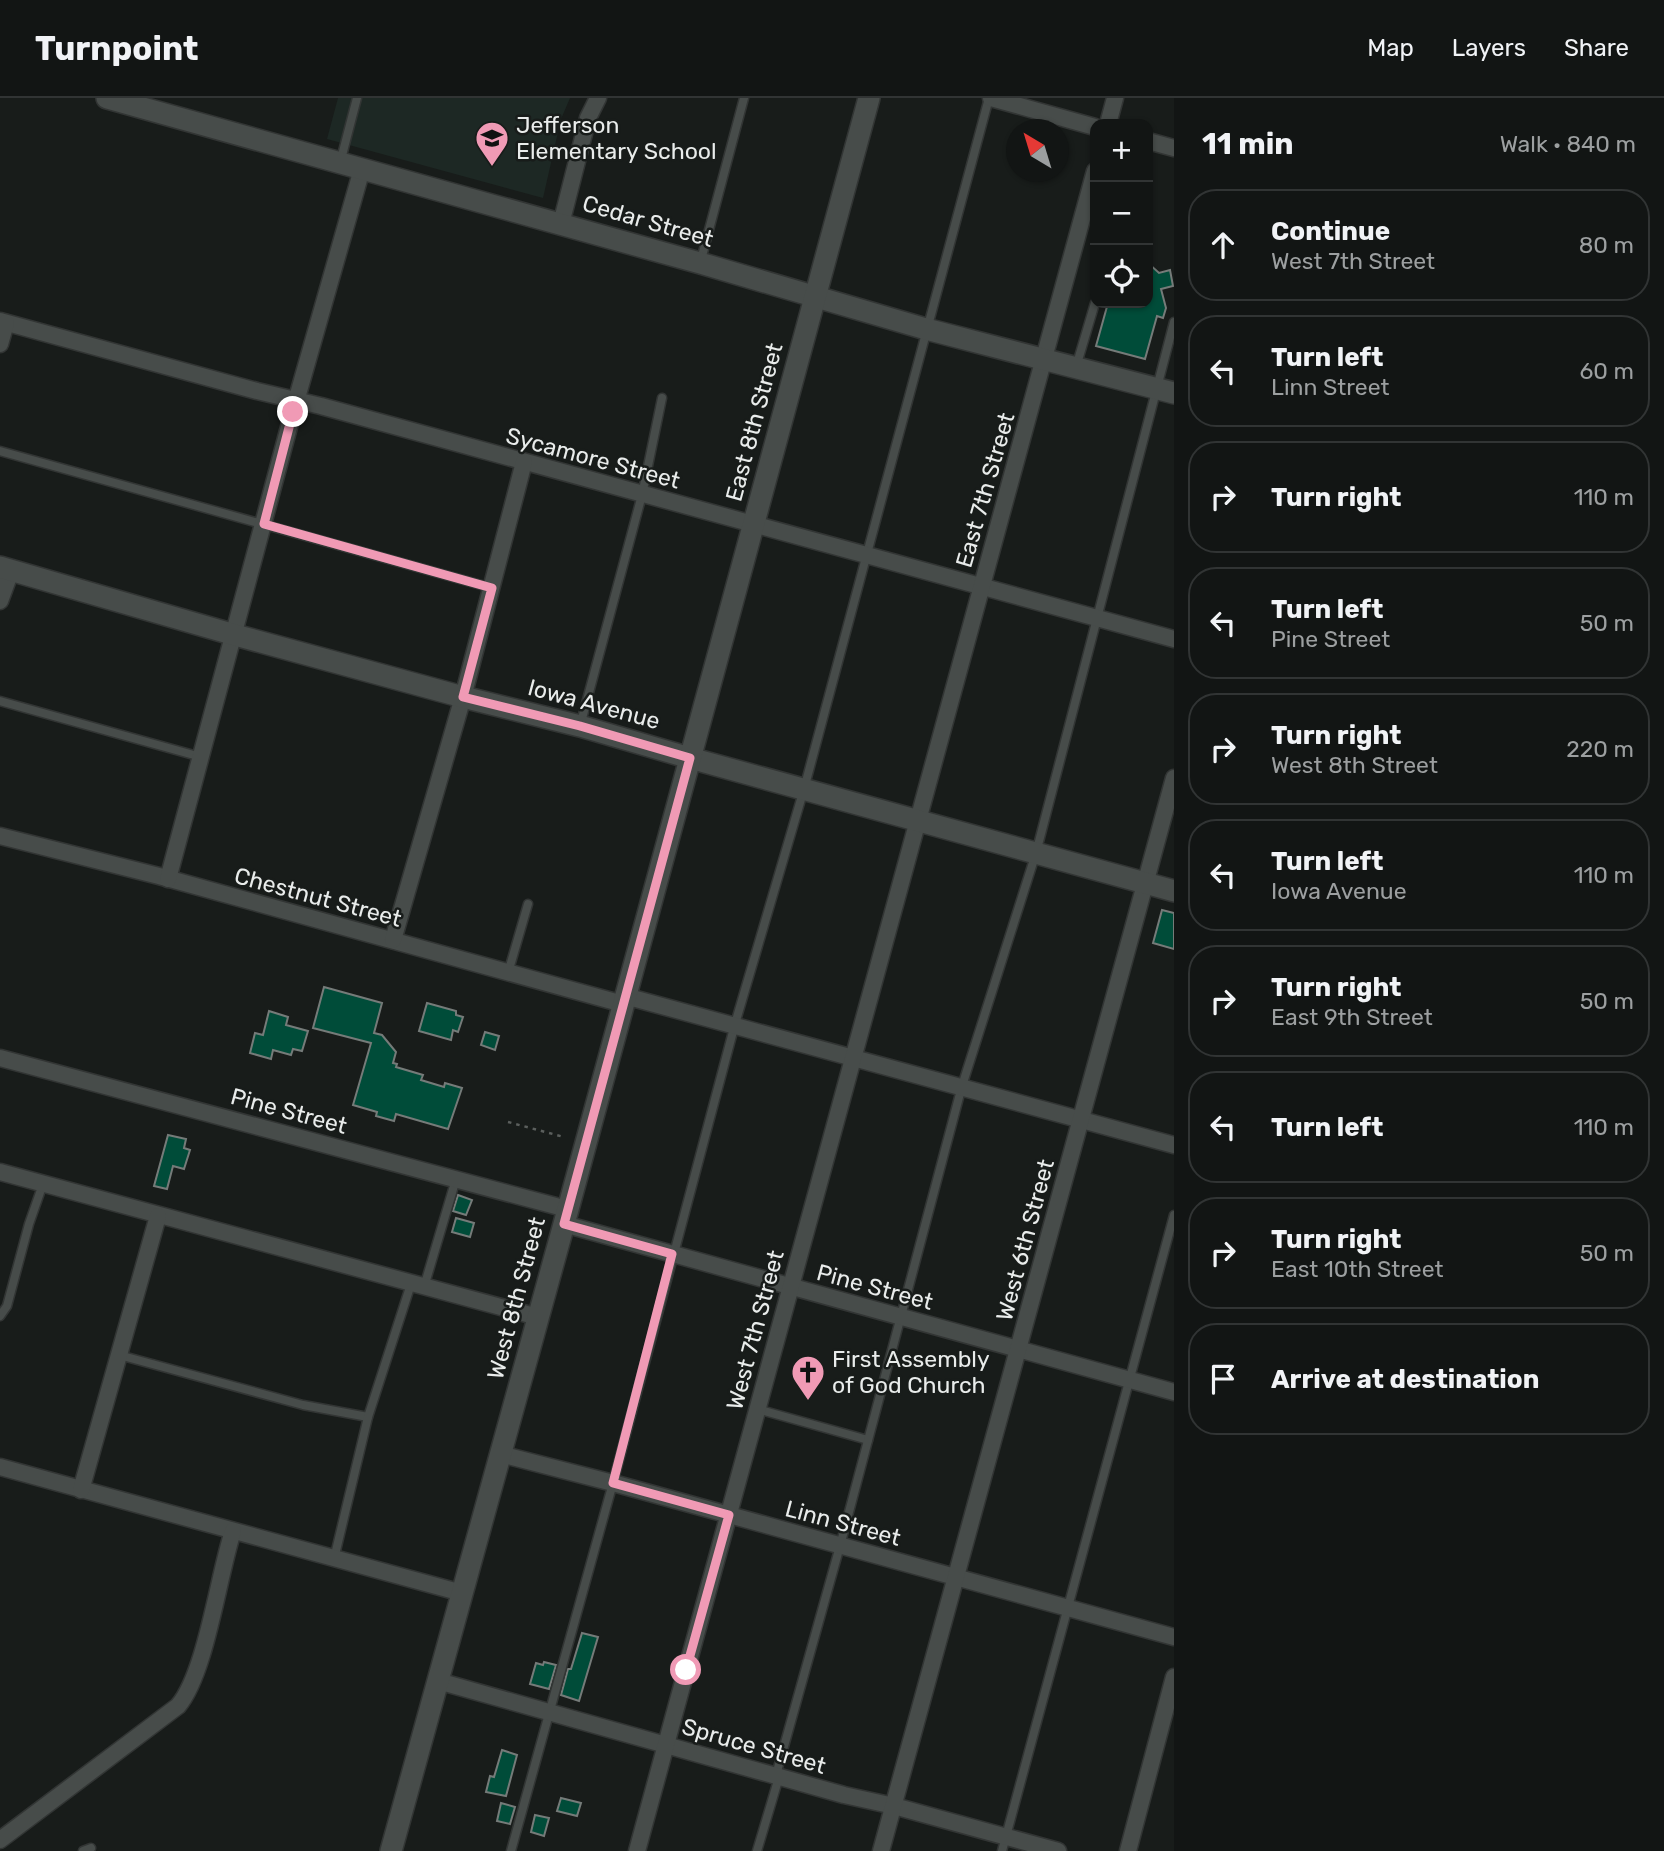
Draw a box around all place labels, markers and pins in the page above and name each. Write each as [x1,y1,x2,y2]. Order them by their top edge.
place label: Jefferson Elementary School [516,111,717,165]
school or university icon: Jefferson Elementary School [473,119,511,168]
place label: First Assembly of God Church [832,1345,990,1399]
church icon: First Assembly of God Church [789,1353,827,1402]

